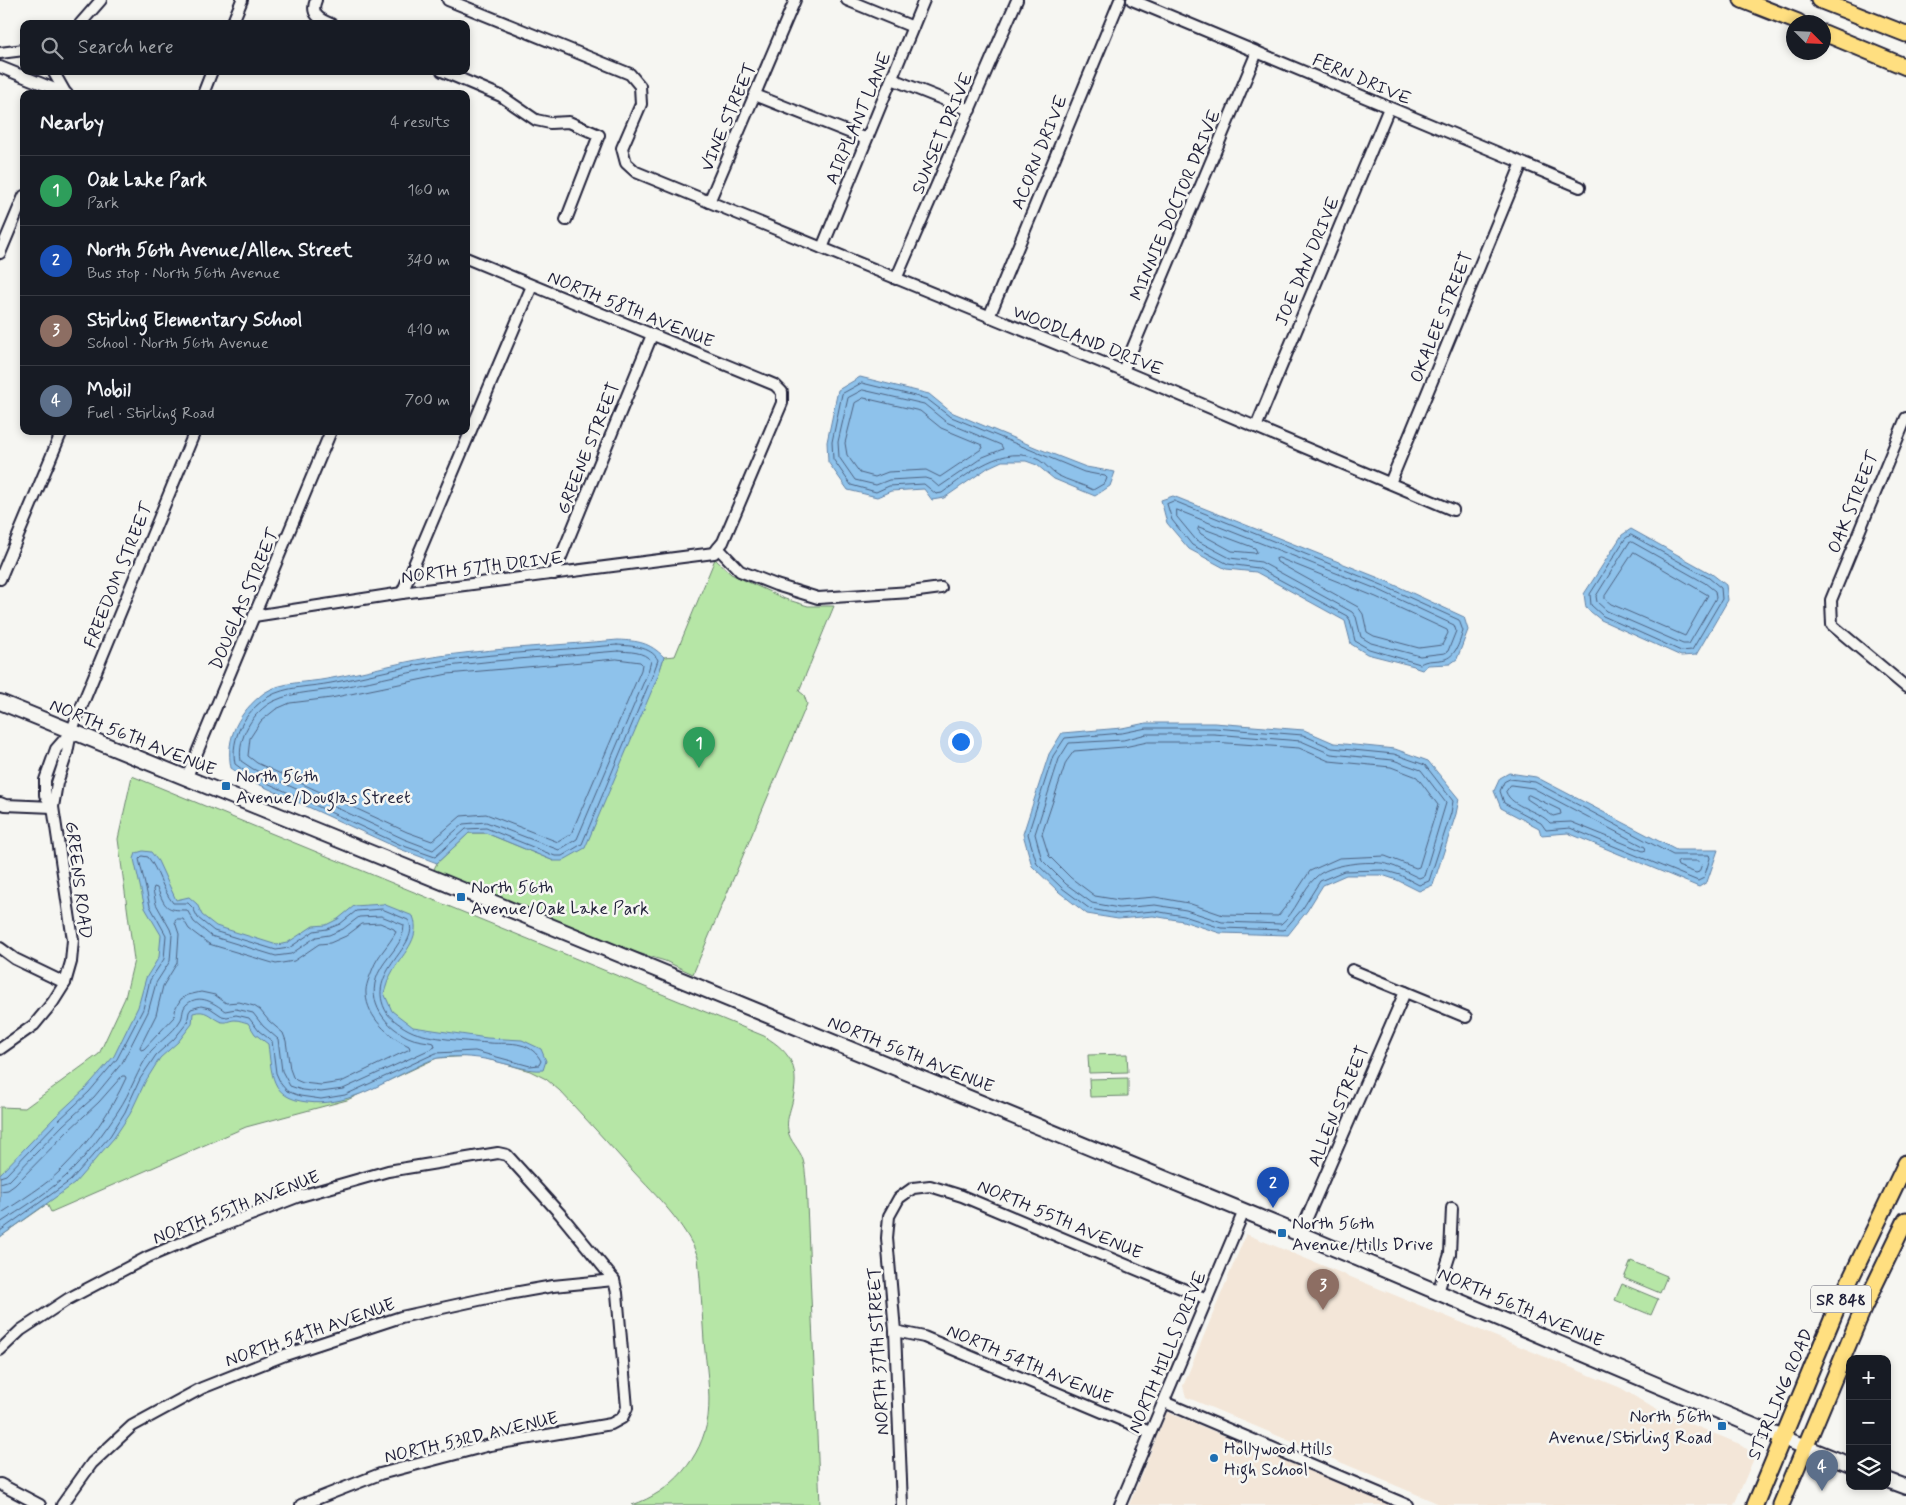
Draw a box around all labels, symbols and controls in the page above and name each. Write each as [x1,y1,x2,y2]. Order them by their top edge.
north arrow [1786,15,1831,60]
search box [20,20,470,75]
icon: search [38,34,66,62]
text: Search here [78,35,174,60]
street label: AIRPLANT LANE [820,48,898,188]
street label: FERN DRIVE [1309,48,1415,112]
street label: VINE STREET [695,59,763,175]
street label: SUNSET DRIVE [906,69,979,198]
street label: ACORN DRIVE [1006,91,1074,213]
street label: MINNIE DOCTOR DRIVE [1125,106,1227,305]
text: Nearby [40,109,104,137]
text: 4 results [390,112,450,133]
text: Oak Lake Park [87,168,207,193]
text: 1 [52,180,60,201]
text: 160 m [407,180,450,201]
text: Park [87,193,119,214]
street label: JOE DAN DRIVE [1270,193,1346,330]
text: North 56th Avenue/Allen Street [87,238,352,263]
street label: OKALEE STREET [1405,248,1479,386]
text: 2 [52,250,60,271]
text: 340 m [406,250,450,271]
text: Bus stop · North 56th Avenue [87,263,280,284]
street label: NORTH 58TH AVENUE [544,266,717,354]
street label: WOODLAND DRIVE [1009,300,1167,382]
text: Stirling Elementary School [87,308,302,333]
text: 3 [52,320,60,341]
text: 410 m [407,320,450,341]
text: School · North 56th Avenue [87,333,269,354]
text: Mobil [87,378,131,403]
street label: GREENE STREET [552,379,626,518]
text: 4 [51,390,61,411]
text: 700 m [404,390,450,411]
text: Fuel · Stirling Road [87,403,215,424]
street label: OAK STREET [1823,447,1886,557]
street label: FREEDOM STREET [79,498,159,652]
street label: DOUGLAS STREET [204,524,286,674]
street label: NORTH 57TH DRIVE [400,546,565,590]
street label: NORTH 56TH AVENUE [46,694,219,782]
pin: 1 [683,727,715,768]
your location [948,729,974,755]
place label: North 56th Avenue/Douglas Street [236,765,411,812]
marker: North 56th Avenue/Douglas Street [220,780,232,792]
street label: GREENS ROAD [59,820,97,940]
place label: North 56th Avenue/Oak Lake Park [471,876,649,921]
marker: North 56th Avenue/Oak Lake Park [455,891,467,903]
street label: NORTH 56TH AVENUE [824,1011,997,1099]
street label: ALLEN STREET [1303,1042,1375,1171]
street label: NORTH 55TH AVENUE [149,1165,323,1251]
pin: 2 [1257,1167,1289,1208]
street label: NORTH 55TH AVENUE [973,1174,1146,1266]
place label: North 56th Avenue/Hills Drive [1292,1212,1433,1257]
marker: North 56th Avenue/Hills Drive [1276,1227,1288,1239]
street label: NORTH 56TH AVENUE [1434,1262,1607,1354]
street label: NORTH 37TH STREET [863,1266,895,1436]
street label: NORTH HILLS DRIVE [1123,1267,1213,1437]
pin: 3 [1307,1269,1339,1310]
road number: SR 848 [1811,1286,1871,1312]
street label: NORTH 54TH AVENUE [222,1293,399,1373]
street label: NORTH 54TH AVENUE [943,1319,1116,1411]
street label: STIRLING ROAD [1742,1325,1819,1464]
map controls [1846,1355,1891,1490]
button: + [1846,1355,1891,1400]
button: − [1846,1400,1891,1445]
place label: North 56th Avenue/Stirling Road [1548,1405,1712,1452]
street label: NORTH 53RD AVENUE [382,1406,561,1470]
marker: North 56th Avenue/Stirling Road [1716,1420,1728,1432]
place label: Hollywood Hills High School [1224,1437,1332,1484]
button: layers [1846,1445,1891,1490]
pin: 4 [1806,1450,1838,1491]
marker: Hollywood Hills High School [1208,1452,1220,1464]

